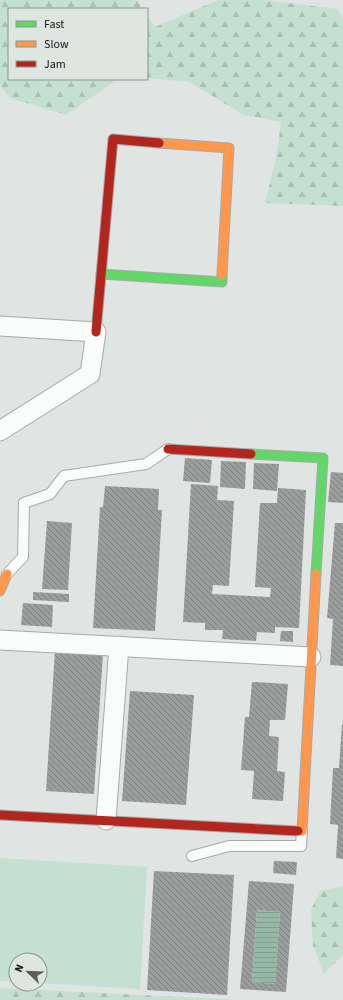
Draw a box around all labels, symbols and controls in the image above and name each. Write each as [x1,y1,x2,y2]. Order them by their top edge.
legend [8,8,148,80]
text: Fast [44,16,64,33]
text: Slow [44,36,69,53]
text: Jam [44,56,66,73]
north arrow [8,952,48,992]
text: N [11,962,28,975]

